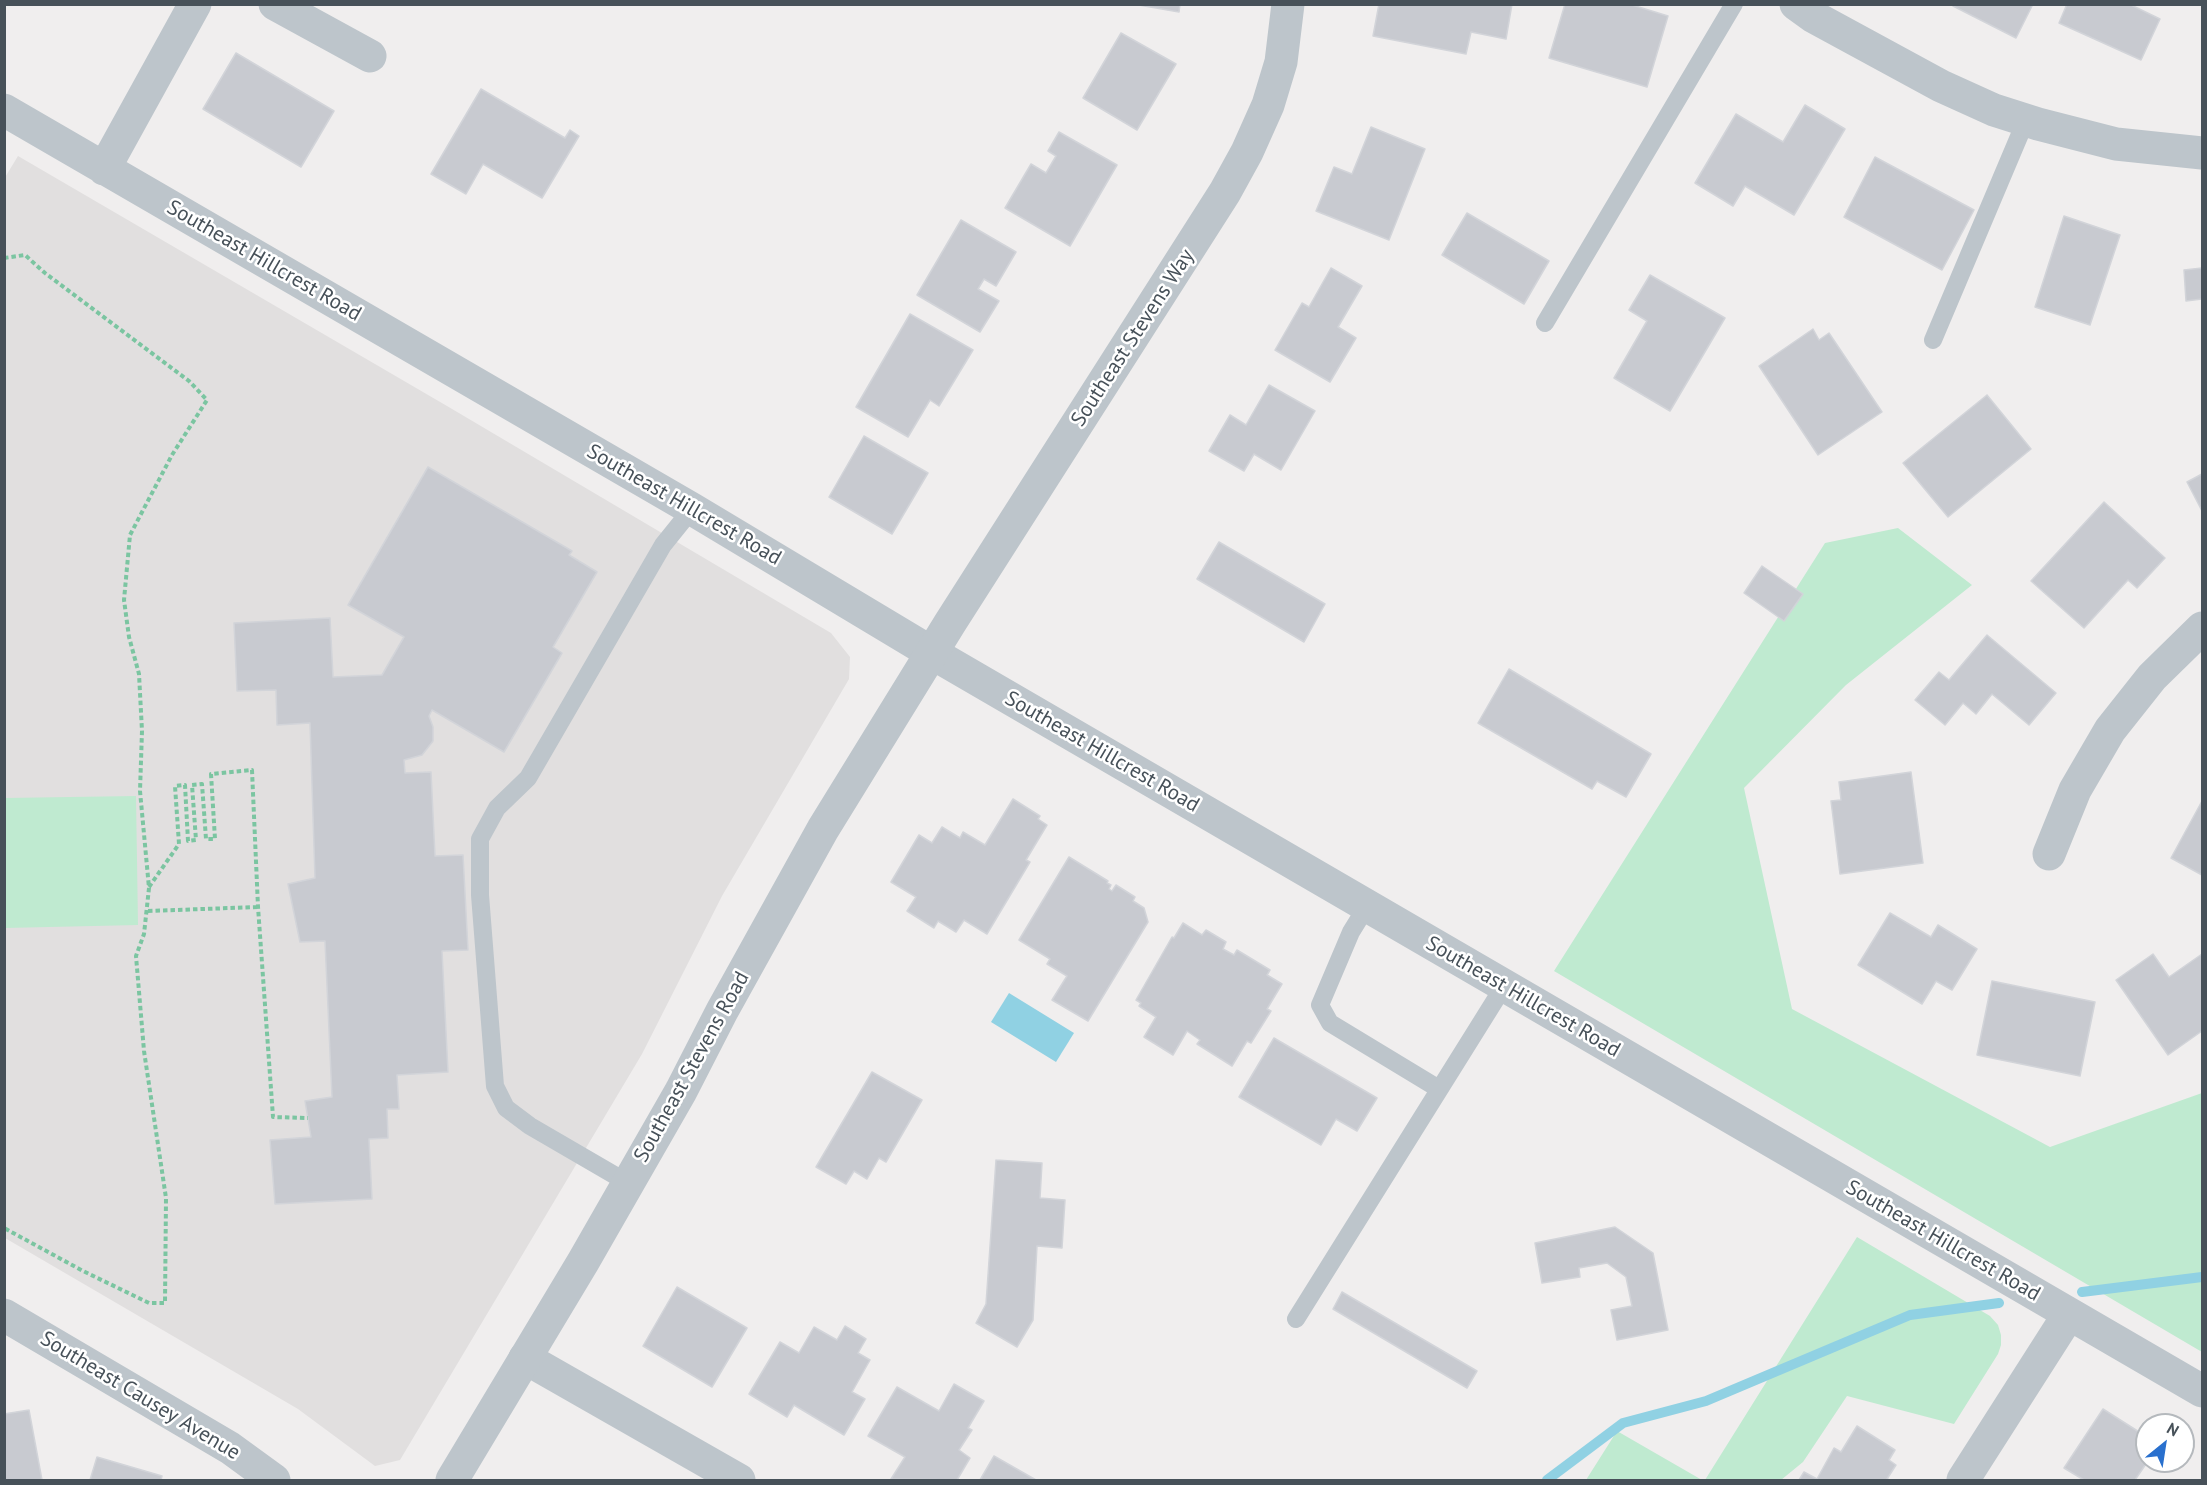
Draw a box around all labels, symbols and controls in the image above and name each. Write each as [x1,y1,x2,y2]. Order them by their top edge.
street label: Southeast Hillcrest Road [162,195,366,327]
street label: Southeast Stevens Way [1066,245,1200,431]
street label: Southeast Hillcrest Road [582,439,786,571]
street label: Southeast Hillcrest Road [1000,686,1204,818]
street label: Southeast Hillcrest Road [1421,931,1625,1063]
street label: Southeast Stevens Road [629,967,755,1167]
street label: Southeast Hillcrest Road [1841,1175,2045,1307]
street label: Southeast Causey Avenue [36,1326,244,1466]
north arrow [2135,1413,2195,1473]
text: N [2163,1418,2183,1440]

